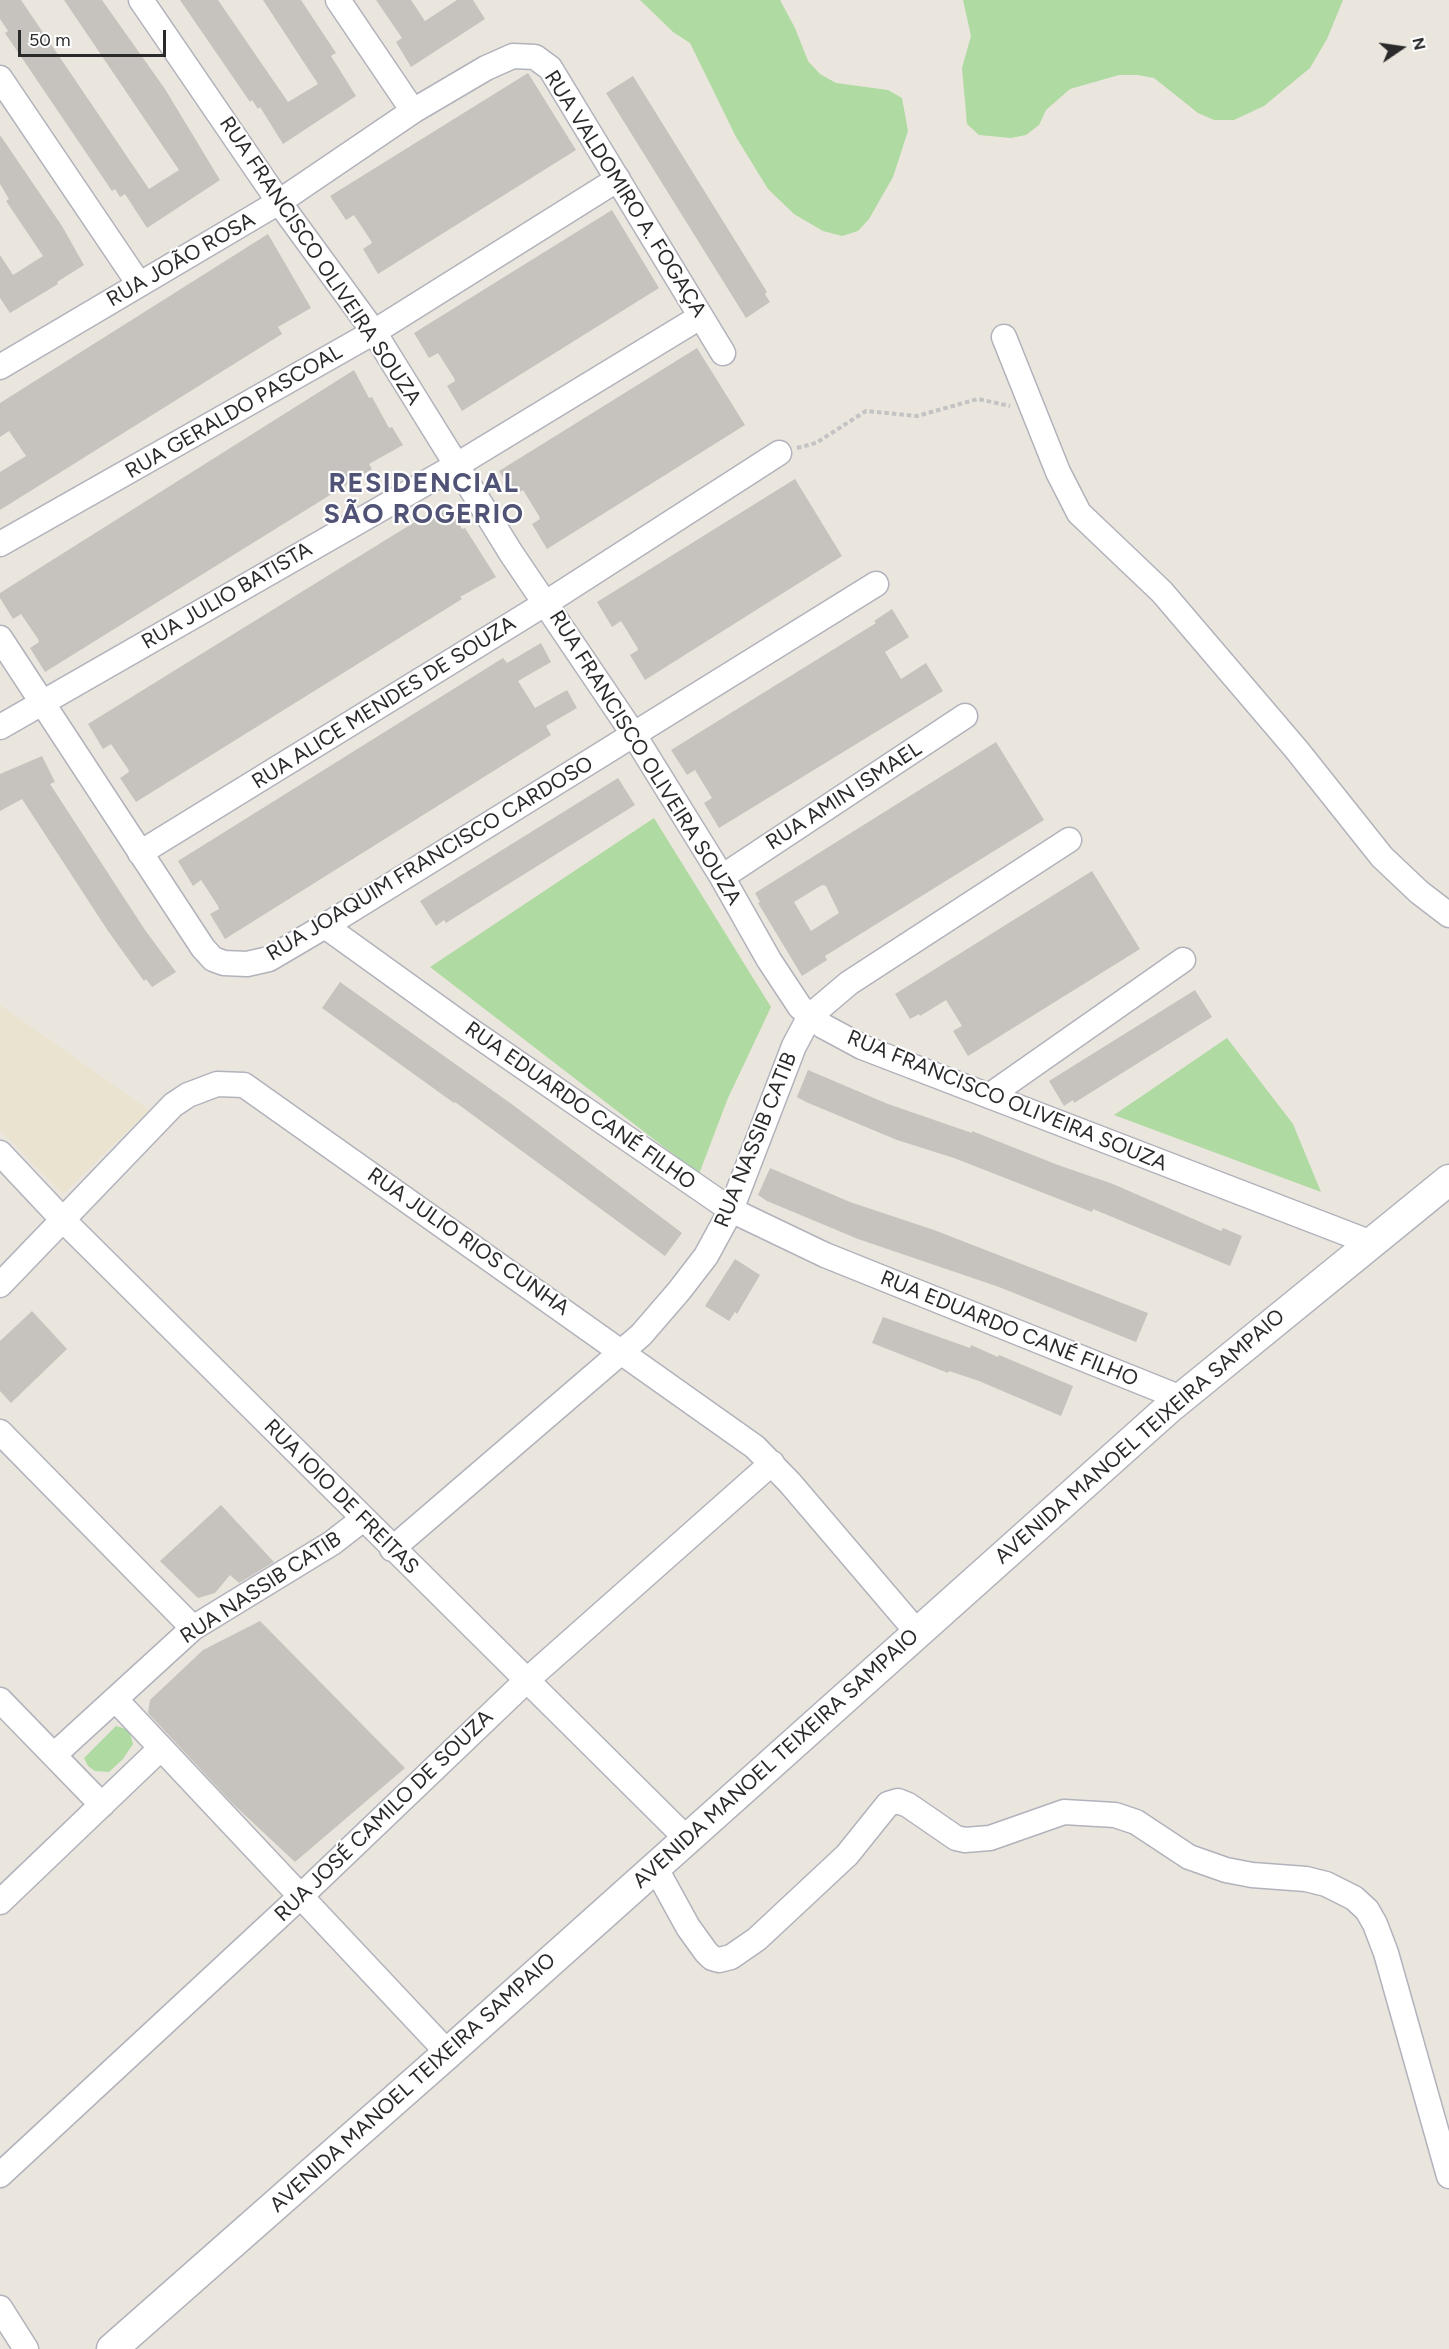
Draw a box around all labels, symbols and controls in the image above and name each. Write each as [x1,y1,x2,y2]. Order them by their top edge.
scale bar [21,18,170,56]
north arrow [1371,18,1431,78]
text: 50 m [29,29,71,51]
text: N [1408,36,1430,52]
street label: RUA VALDOMIRO A. FOGAÇA [539,66,711,322]
street label: RUA FRANCISCO OLIVEIRA SOUZA [214,112,426,410]
street label: RUA JOÃO ROSA [102,207,260,313]
street label: RUA GERALDO PASCOAL [121,340,347,484]
district label: RESIDENCIAL SÃO ROGERIO [324,468,524,531]
street label: RUA JULIO BATISTA [137,537,317,655]
street label: RUA FRANCISCO OLIVEIRA SOUZA [544,606,746,910]
street label: RUA ALICE MENDES DE SOUZA [247,611,521,795]
street label: RUA AMIN ISMAEL [761,736,927,856]
street label: RUA JOAQUIM FRANCISCO CARDOSO [262,751,598,967]
street label: RUA EDUARDO CANÉ FILHO [460,1017,700,1195]
street label: RUA FRANCISCO OLIVEIRA SOUZA [843,1025,1171,1177]
street label: RUA NASSIB CATIB [709,1049,803,1231]
street label: RUA JULIO RIOS CUNHA [362,1163,574,1321]
street label: RUA EDUARDO CANÉ FILHO [876,1266,1142,1392]
street label: AVENIDA MANOEL TEIXEIRA SAMPAIO [990,1304,1290,1570]
street label: RUA IOIO DE FREITAS [258,1414,424,1580]
street label: RUA NASSIB CATIB [176,1527,346,1649]
street label: AVENIDA MANOEL TEIXEIRA SAMPAIO [628,1624,924,1894]
street label: RUA JOSÉ CAMILO DE SOUZA [270,1705,498,1927]
street label: AVENIDA MANOEL TEIXEIRA SAMPAIO [265,1948,561,2218]

